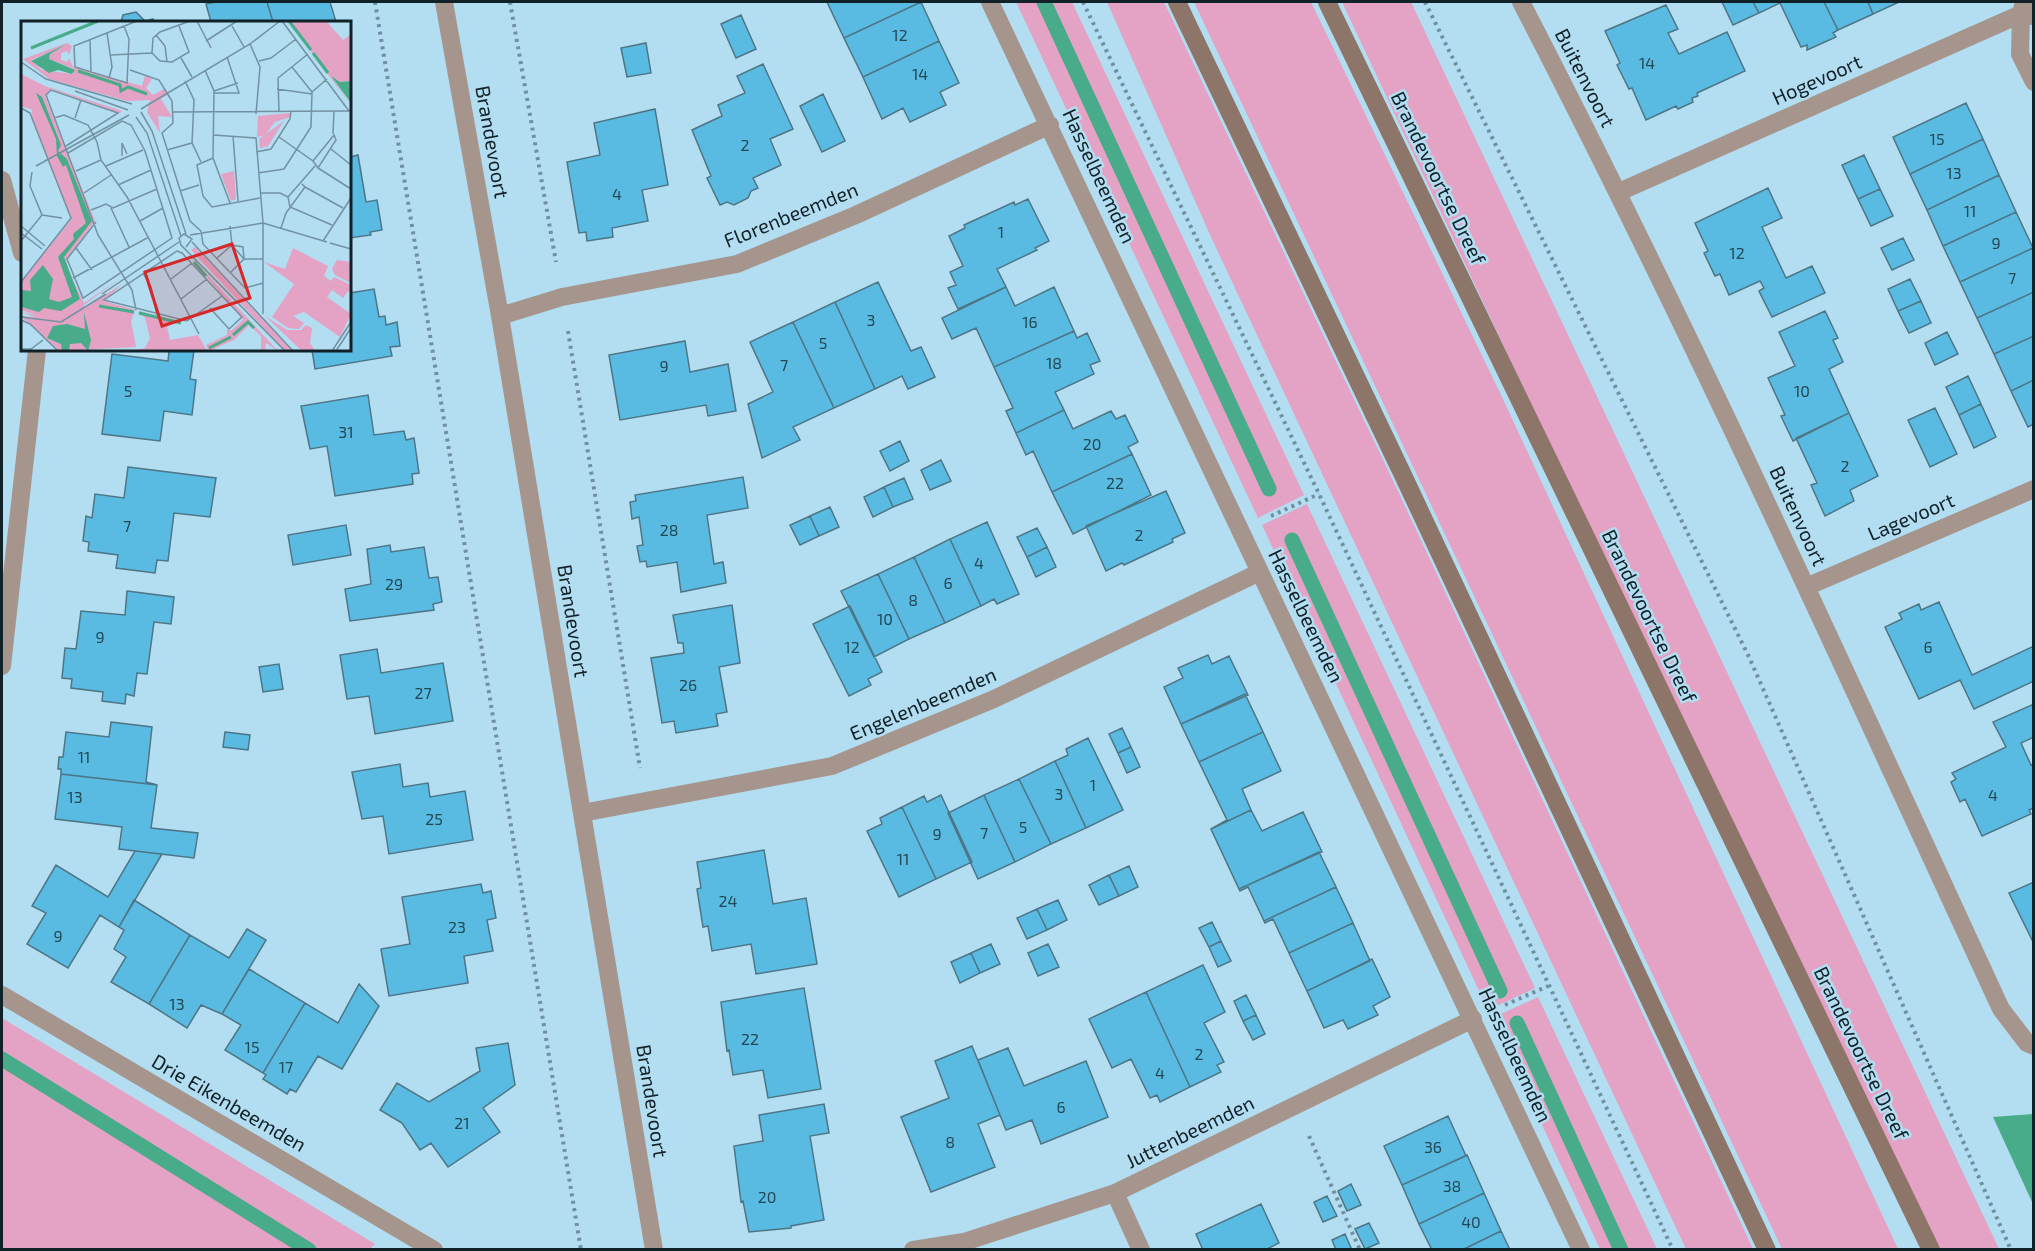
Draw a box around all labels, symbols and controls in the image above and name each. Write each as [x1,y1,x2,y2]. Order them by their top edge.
inset map [21,21,351,351]
street label: Buitenvoort [1551,24,1621,131]
house number: 12 [892,25,908,44]
street label: Hogevoort [1768,49,1865,109]
house number: 14 [1639,53,1655,72]
house number: 14 [912,64,928,83]
street label: Brandevoort [471,84,515,200]
street label: Brandevoortse Dreef [1387,87,1491,268]
street label: Hasselbeemden [1058,105,1142,247]
house number: 15 [1930,129,1944,148]
house number: 2 [741,135,750,154]
house number: 13 [1946,163,1962,182]
street label: Florenbeemden [720,176,861,252]
house number: 4 [612,184,622,203]
house number: 11 [1964,201,1976,220]
house number: 1 [998,222,1004,241]
house number: 9 [1991,233,2001,252]
house number: 12 [1729,243,1745,262]
house number: 7 [2008,268,2016,287]
house number: 3 [867,310,875,329]
house number: 16 [1022,312,1038,331]
house number: 5 [819,333,827,352]
house number: 18 [1046,353,1062,372]
house number: 7 [780,355,788,374]
house number: 9 [659,356,669,375]
house number: 5 [124,381,132,400]
house number: 10 [1794,381,1810,400]
house number: 31 [338,422,354,441]
house number: 20 [1083,434,1101,453]
house number: 2 [1841,456,1850,475]
street label: Buitenvoort [1765,462,1833,570]
house number: 22 [1106,473,1124,492]
street label: Lagevoort [1864,487,1958,545]
house number: 7 [123,516,131,535]
house number: 28 [660,520,678,539]
house number: 2 [1135,525,1144,544]
street label: Brandevoortse Dreef [1598,525,1702,706]
street label: Hasselbeemden [1264,545,1350,686]
house number: 4 [974,553,984,572]
street label: Brandevoort [553,563,595,679]
house number: 6 [943,573,953,592]
house number: 29 [385,574,403,593]
house number: 8 [908,590,918,609]
house number: 10 [877,609,893,628]
house number: 9 [95,627,105,646]
house number: 12 [844,637,860,656]
house number: 6 [1923,637,1933,656]
street label: Engelenbeemden [846,661,1000,745]
house number: 26 [679,675,697,694]
house number: 27 [414,683,432,702]
house number: 11 [78,747,90,766]
house number: 1 [1090,775,1096,794]
house number: 3 [1055,784,1063,803]
house number: 4 [1988,785,1998,804]
house number: 13 [67,787,83,806]
house number: 25 [425,809,443,828]
house number: 5 [1019,817,1027,836]
house number: 7 [980,823,988,842]
house number: 9 [932,824,942,843]
house number: 11 [897,849,909,868]
house number: 24 [719,891,738,910]
house number: 23 [448,917,466,936]
house number: 9 [53,926,63,945]
street label: Brandevoortse Dreef [1810,962,1914,1143]
street label: Hasselbeemden [1474,984,1558,1126]
house number: 13 [169,994,185,1013]
house number: 22 [741,1029,759,1048]
house number: 15 [245,1037,259,1056]
street label: Brandevoort [632,1043,674,1159]
house number: 2 [1195,1044,1204,1063]
street label: Drie Eikenbeemden [148,1048,311,1156]
house number: 17 [279,1057,293,1076]
house number: 4 [1155,1063,1165,1082]
street label: Juttenbeemden [1121,1090,1258,1173]
house number: 6 [1056,1097,1066,1116]
house number: 21 [454,1113,470,1132]
house number: 8 [945,1132,955,1151]
house number: 36 [1424,1137,1442,1156]
house number: 38 [1443,1176,1461,1195]
house number: 20 [758,1187,776,1206]
house number: 40 [1461,1212,1481,1231]

